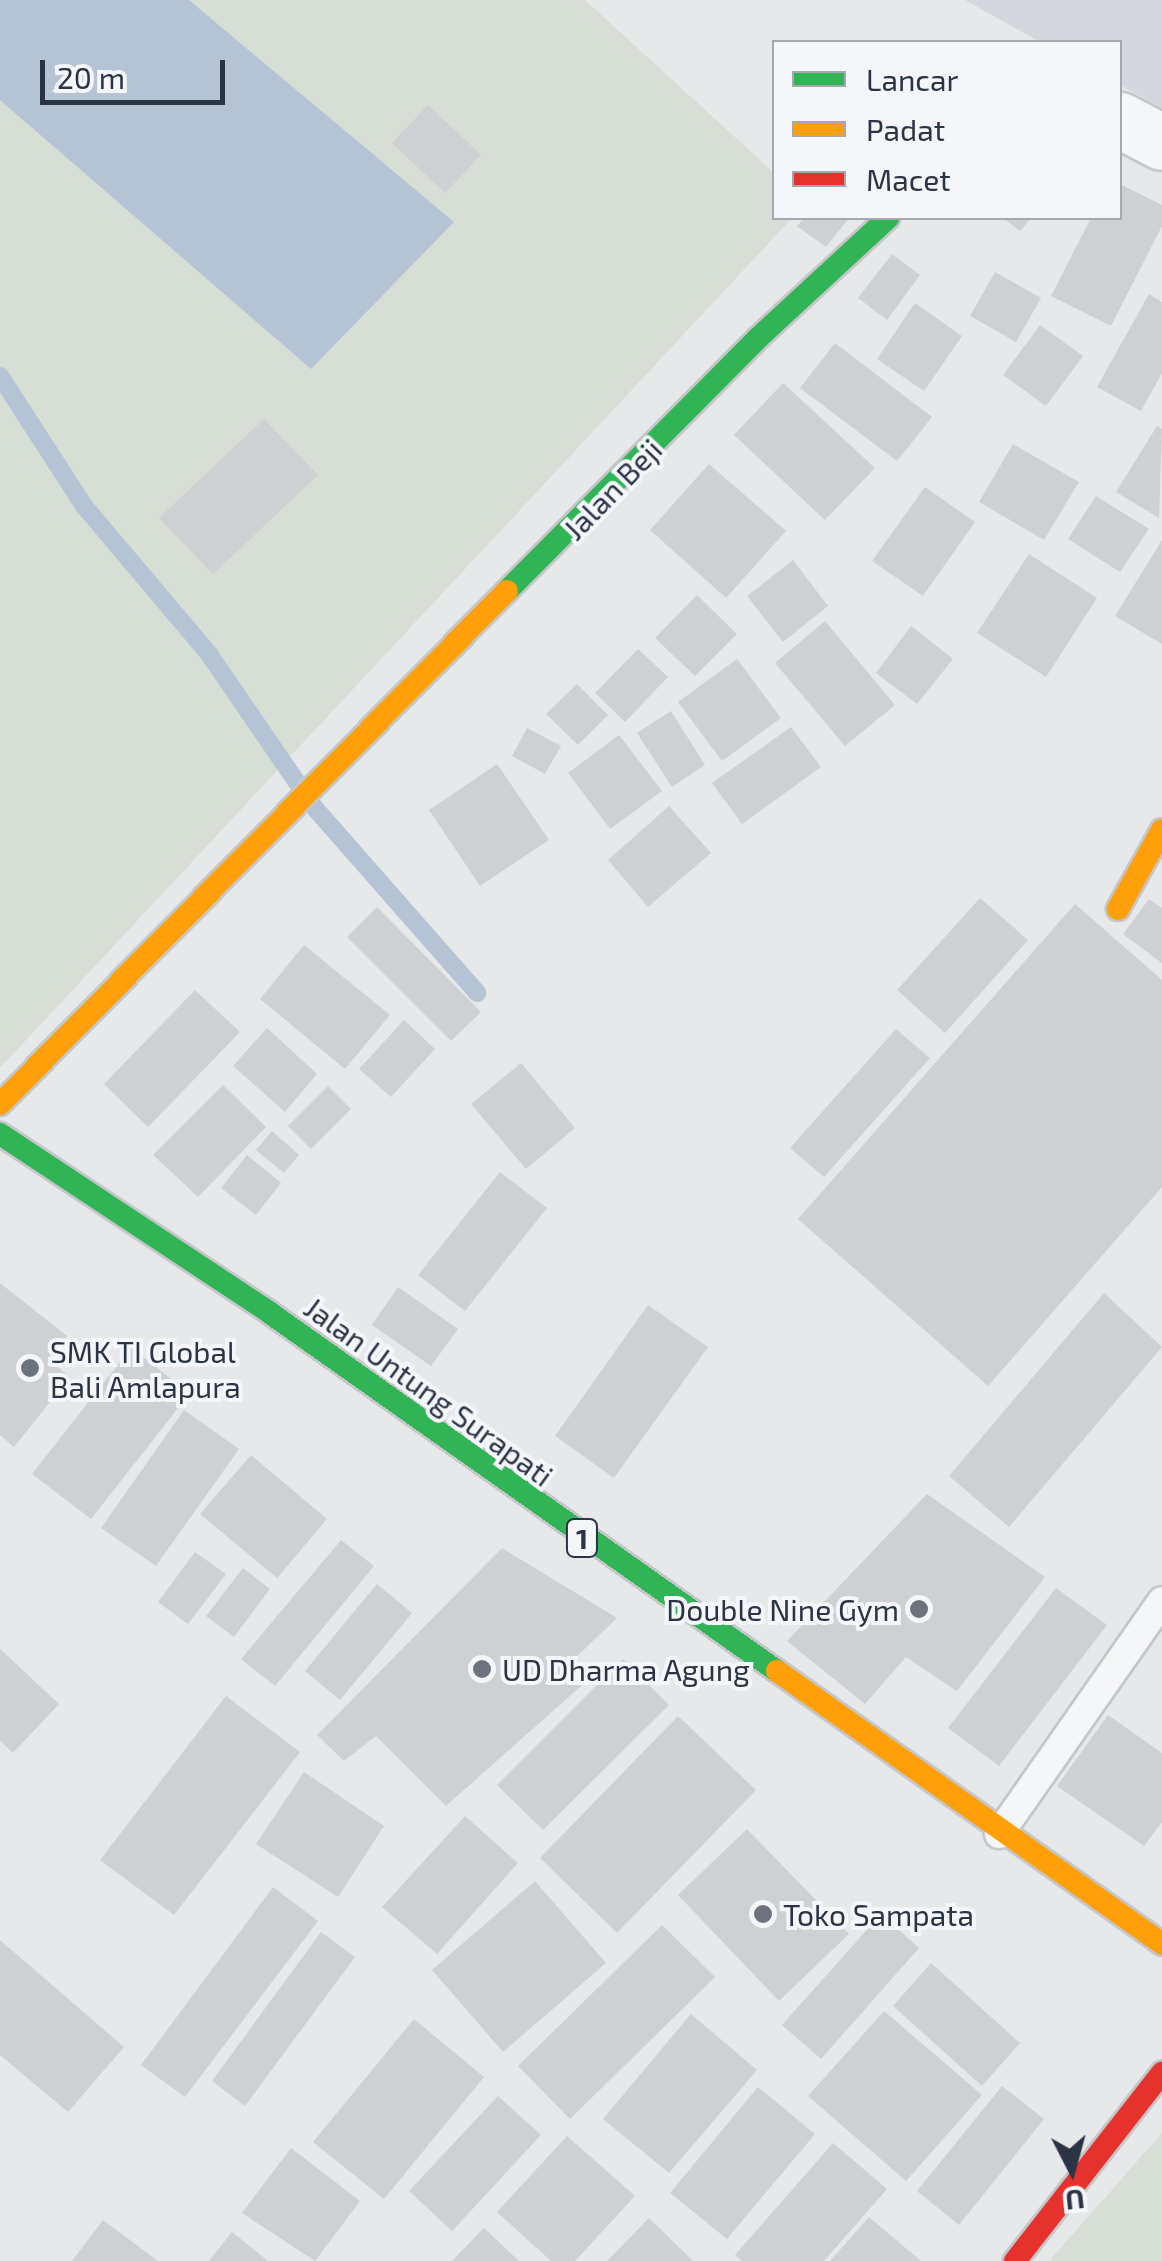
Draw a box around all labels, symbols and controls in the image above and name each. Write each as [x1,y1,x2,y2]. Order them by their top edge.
scale bar [45,40,230,102]
legend [772,40,1122,220]
text: 20 m [57,59,125,95]
text: Lancar [866,61,959,97]
text: Padat [866,111,945,147]
text: Macet [866,161,951,197]
street label: Jalan Beji [555,431,669,547]
street label: Jalan Untung Surapati [298,1289,560,1493]
place label: SMK TI Global Bali Amlapura [50,1333,241,1404]
marker: SMK TI Global Bali Amlapura [19,1357,41,1379]
road number: 1 [564,1515,600,1561]
place label: Double Nine Gym [666,1591,899,1627]
marker: Double Nine Gym [908,1598,930,1620]
place label: UD Dharma Agung [502,1651,751,1687]
marker: UD Dharma Agung [471,1658,493,1680]
place label: Toko Sampata [783,1896,974,1932]
marker: Toko Sampata [752,1903,774,1925]
north arrow [1022,2121,1122,2221]
text: U [1064,2183,1086,2219]

